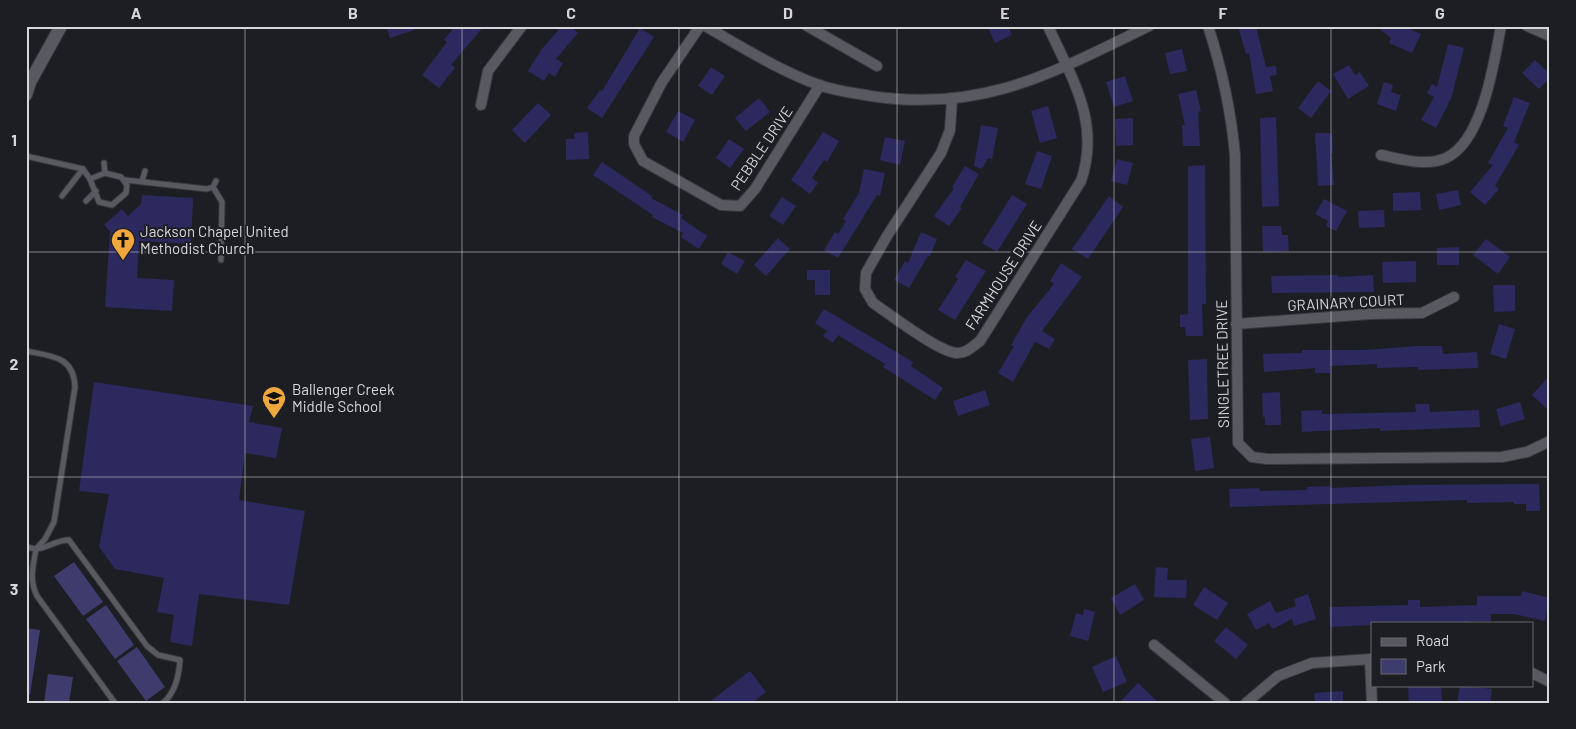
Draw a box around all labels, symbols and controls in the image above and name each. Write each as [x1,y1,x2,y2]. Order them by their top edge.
text: A [131,3,142,22]
text: B [348,3,358,22]
text: C [566,3,576,22]
text: D [783,3,793,22]
text: E [1000,3,1010,22]
text: F [1219,3,1228,22]
text: G [1435,3,1445,22]
street label: PEBBLE DRIVE [726,103,796,193]
text: 1 [11,130,17,149]
street label: FARMHOUSE DRIVE [961,217,1045,333]
place label: Jackson Chapel United Methodist Church [140,222,289,257]
church icon: Jackson Chapel United Methodist Church [110,227,136,261]
street label: GRAINARY COURT [1287,290,1405,314]
street label: SINGLETREE DRIVE [1212,300,1232,428]
text: 2 [10,354,19,373]
place label: Ballenger Creek Middle School [292,380,395,415]
school or university icon: Ballenger Creek Middle School [261,385,287,419]
text: 3 [10,579,18,598]
legend [1371,622,1534,686]
text: Road [1416,631,1449,649]
text: Park [1416,657,1446,675]

